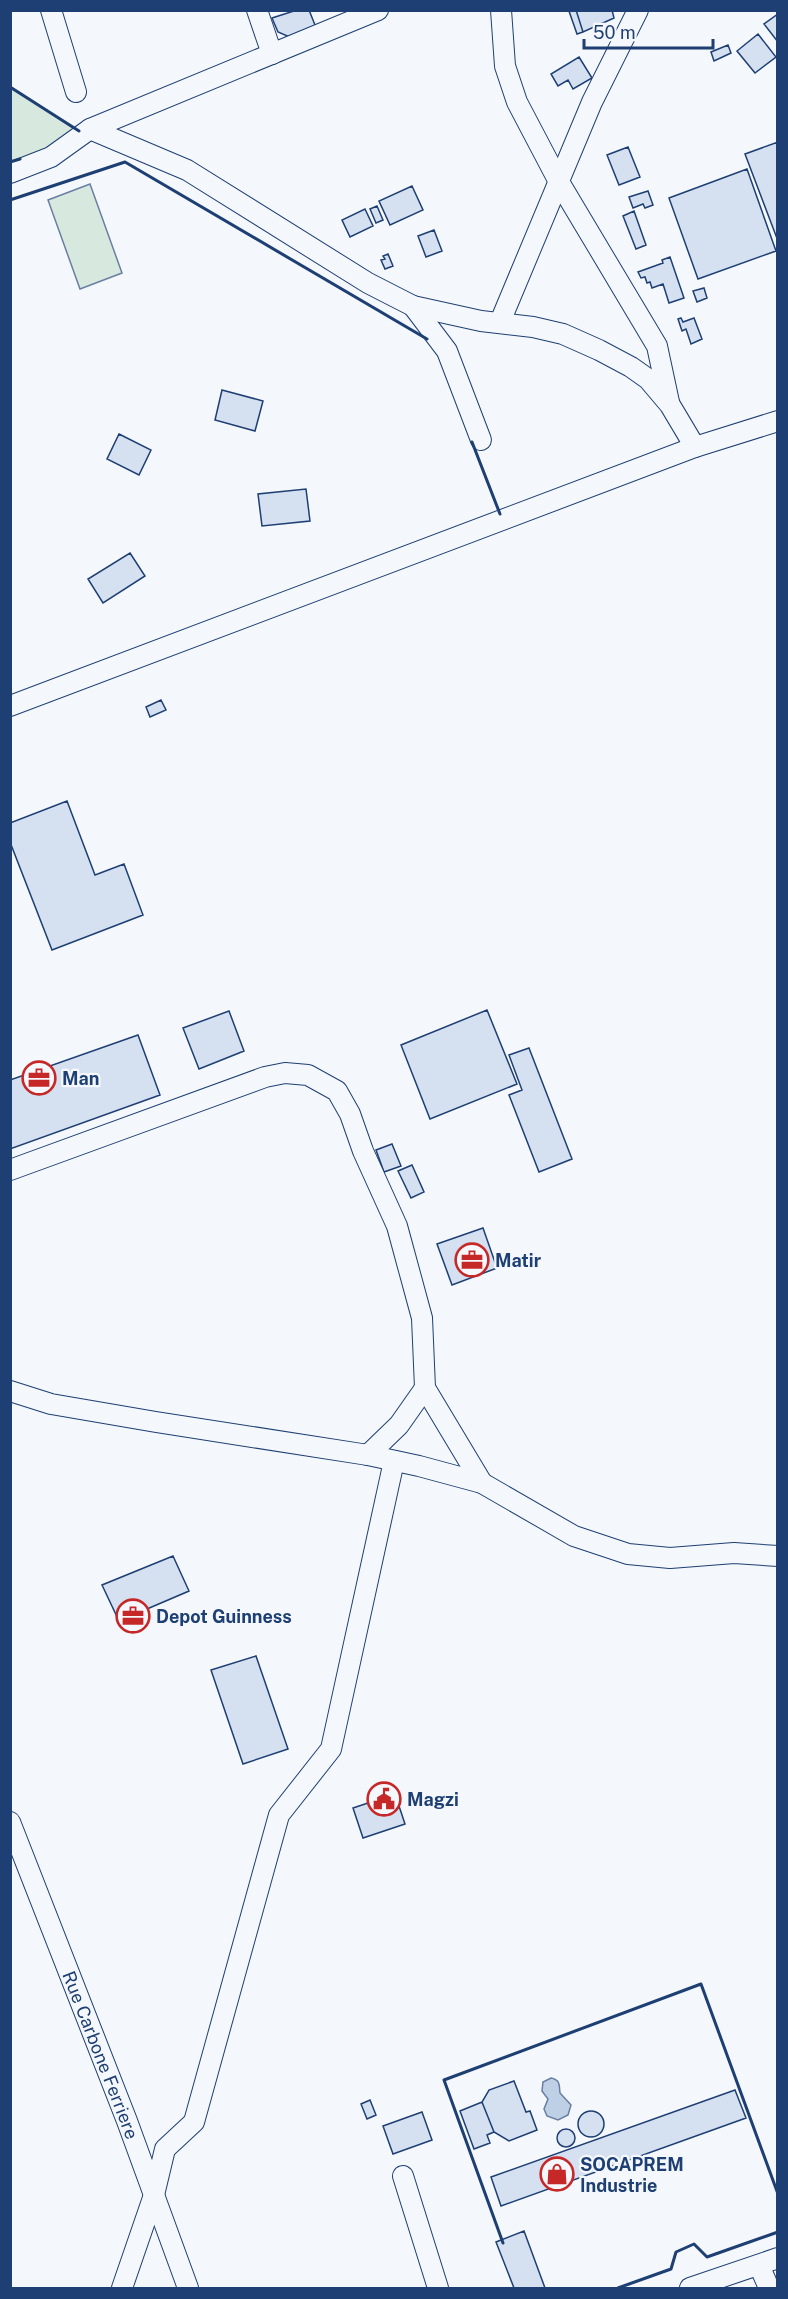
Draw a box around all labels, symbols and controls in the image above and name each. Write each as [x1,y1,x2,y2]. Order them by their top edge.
scale bar [584,12,713,50]
text: 50 m [593,22,636,43]
office icon: Man [21,1060,57,1096]
place label: Man [62,1068,99,1089]
office icon: Matir [454,1242,490,1278]
place label: Matir [495,1250,542,1271]
office icon: Depot Guinness [115,1598,151,1634]
place label: Depot Guinness [156,1606,292,1627]
public building icon: Magzi [366,1781,402,1817]
place label: Magzi [407,1789,459,1810]
street label: Rue Carbone Ferriere [59,1968,143,2142]
place label: SOCAPREM Industrie [580,2154,684,2196]
shop icon: SOCAPREM Industrie [539,2156,575,2192]

